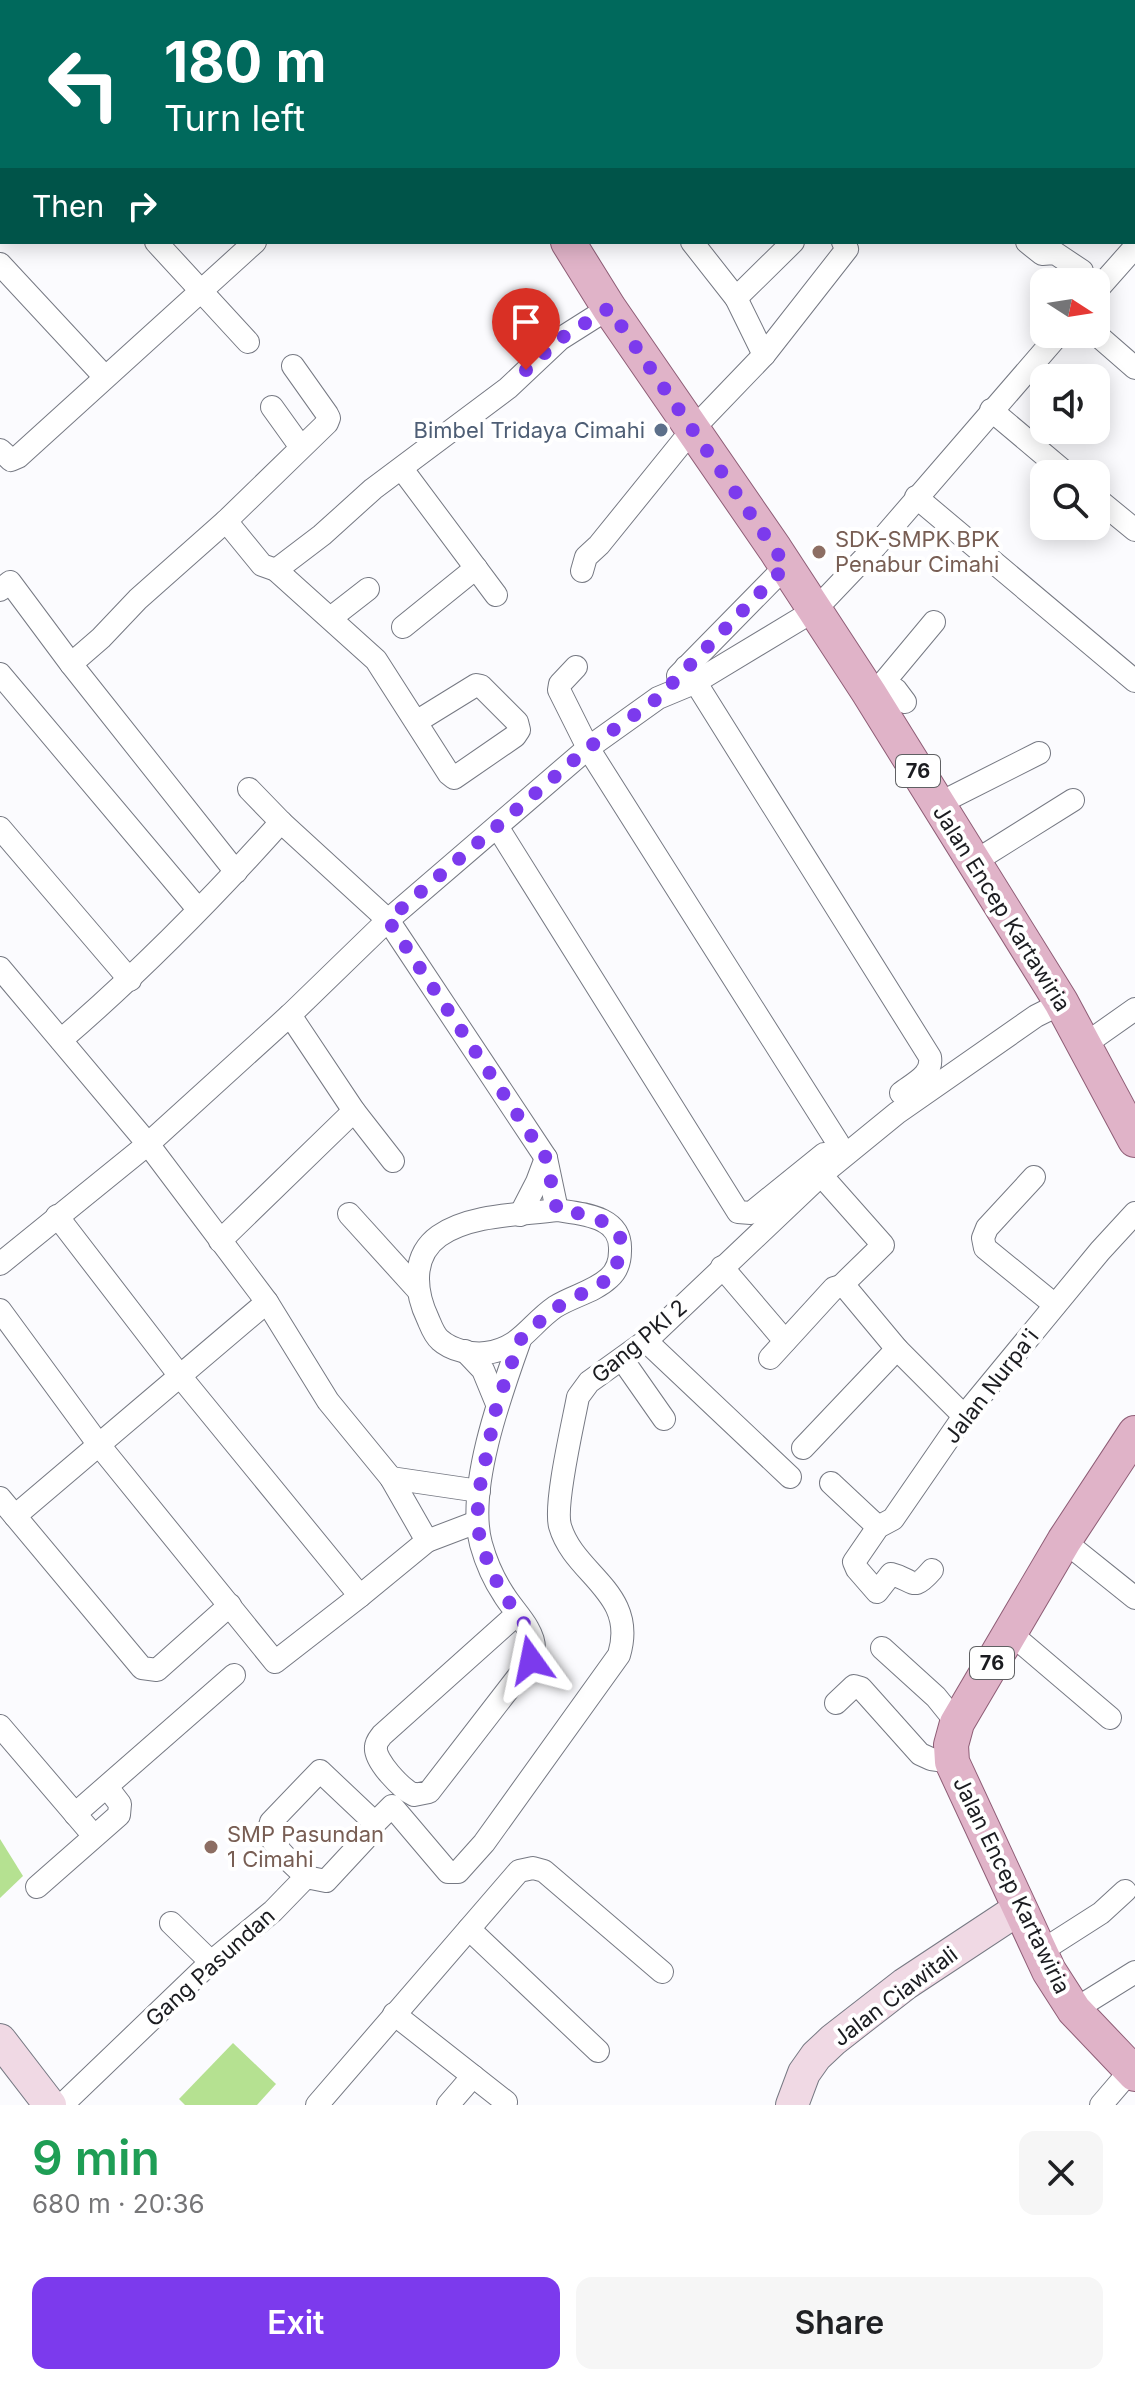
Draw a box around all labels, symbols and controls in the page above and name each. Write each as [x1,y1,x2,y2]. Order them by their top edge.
text: 180 m [164,28,327,96]
icon: left [32,32,136,136]
text: Turn left [164,96,305,140]
icon: right [120,184,164,228]
text: Then [32,188,104,224]
north arrow [1030,268,1110,348]
map controls [1030,268,1110,540]
pin [492,288,560,370]
icon: arrive [504,300,548,344]
button: sound [1030,364,1110,444]
place label: Bimbel Tridaya Cimahi [414,417,645,443]
marker: Bimbel Tridaya Cimahi [652,421,670,439]
button: search [1030,460,1110,540]
place label: SDK-SMPK BPK Penabur Cimahi [835,526,1000,577]
marker: SDK-SMPK BPK Penabur Cimahi [810,543,828,561]
road number: 76 [896,755,940,787]
street label: Jalan Encep Kartawiria [928,800,1076,1016]
street label: Gang PKI 2 [586,1294,692,1388]
street label: Jalan Nurpa'i [938,1324,1044,1448]
position arrow [489,1618,573,1702]
road number: 76 [970,1647,1014,1679]
street label: Jalan Encep Kartawiria [948,1772,1076,1998]
place label: SMP Pasundan 1 Cimahi [227,1821,384,1872]
marker: SMP Pasundan 1 Cimahi [202,1838,220,1856]
street label: Gang Pasundan [140,1902,280,2032]
street label: Jalan Ciawitali [828,1941,962,2051]
text: 9 min [32,2128,160,2187]
button: close [1019,2131,1103,2215]
text: 680 m · 20:36 [32,2188,205,2219]
button: Exit [32,2277,560,2369]
button: Share [576,2277,1103,2369]

